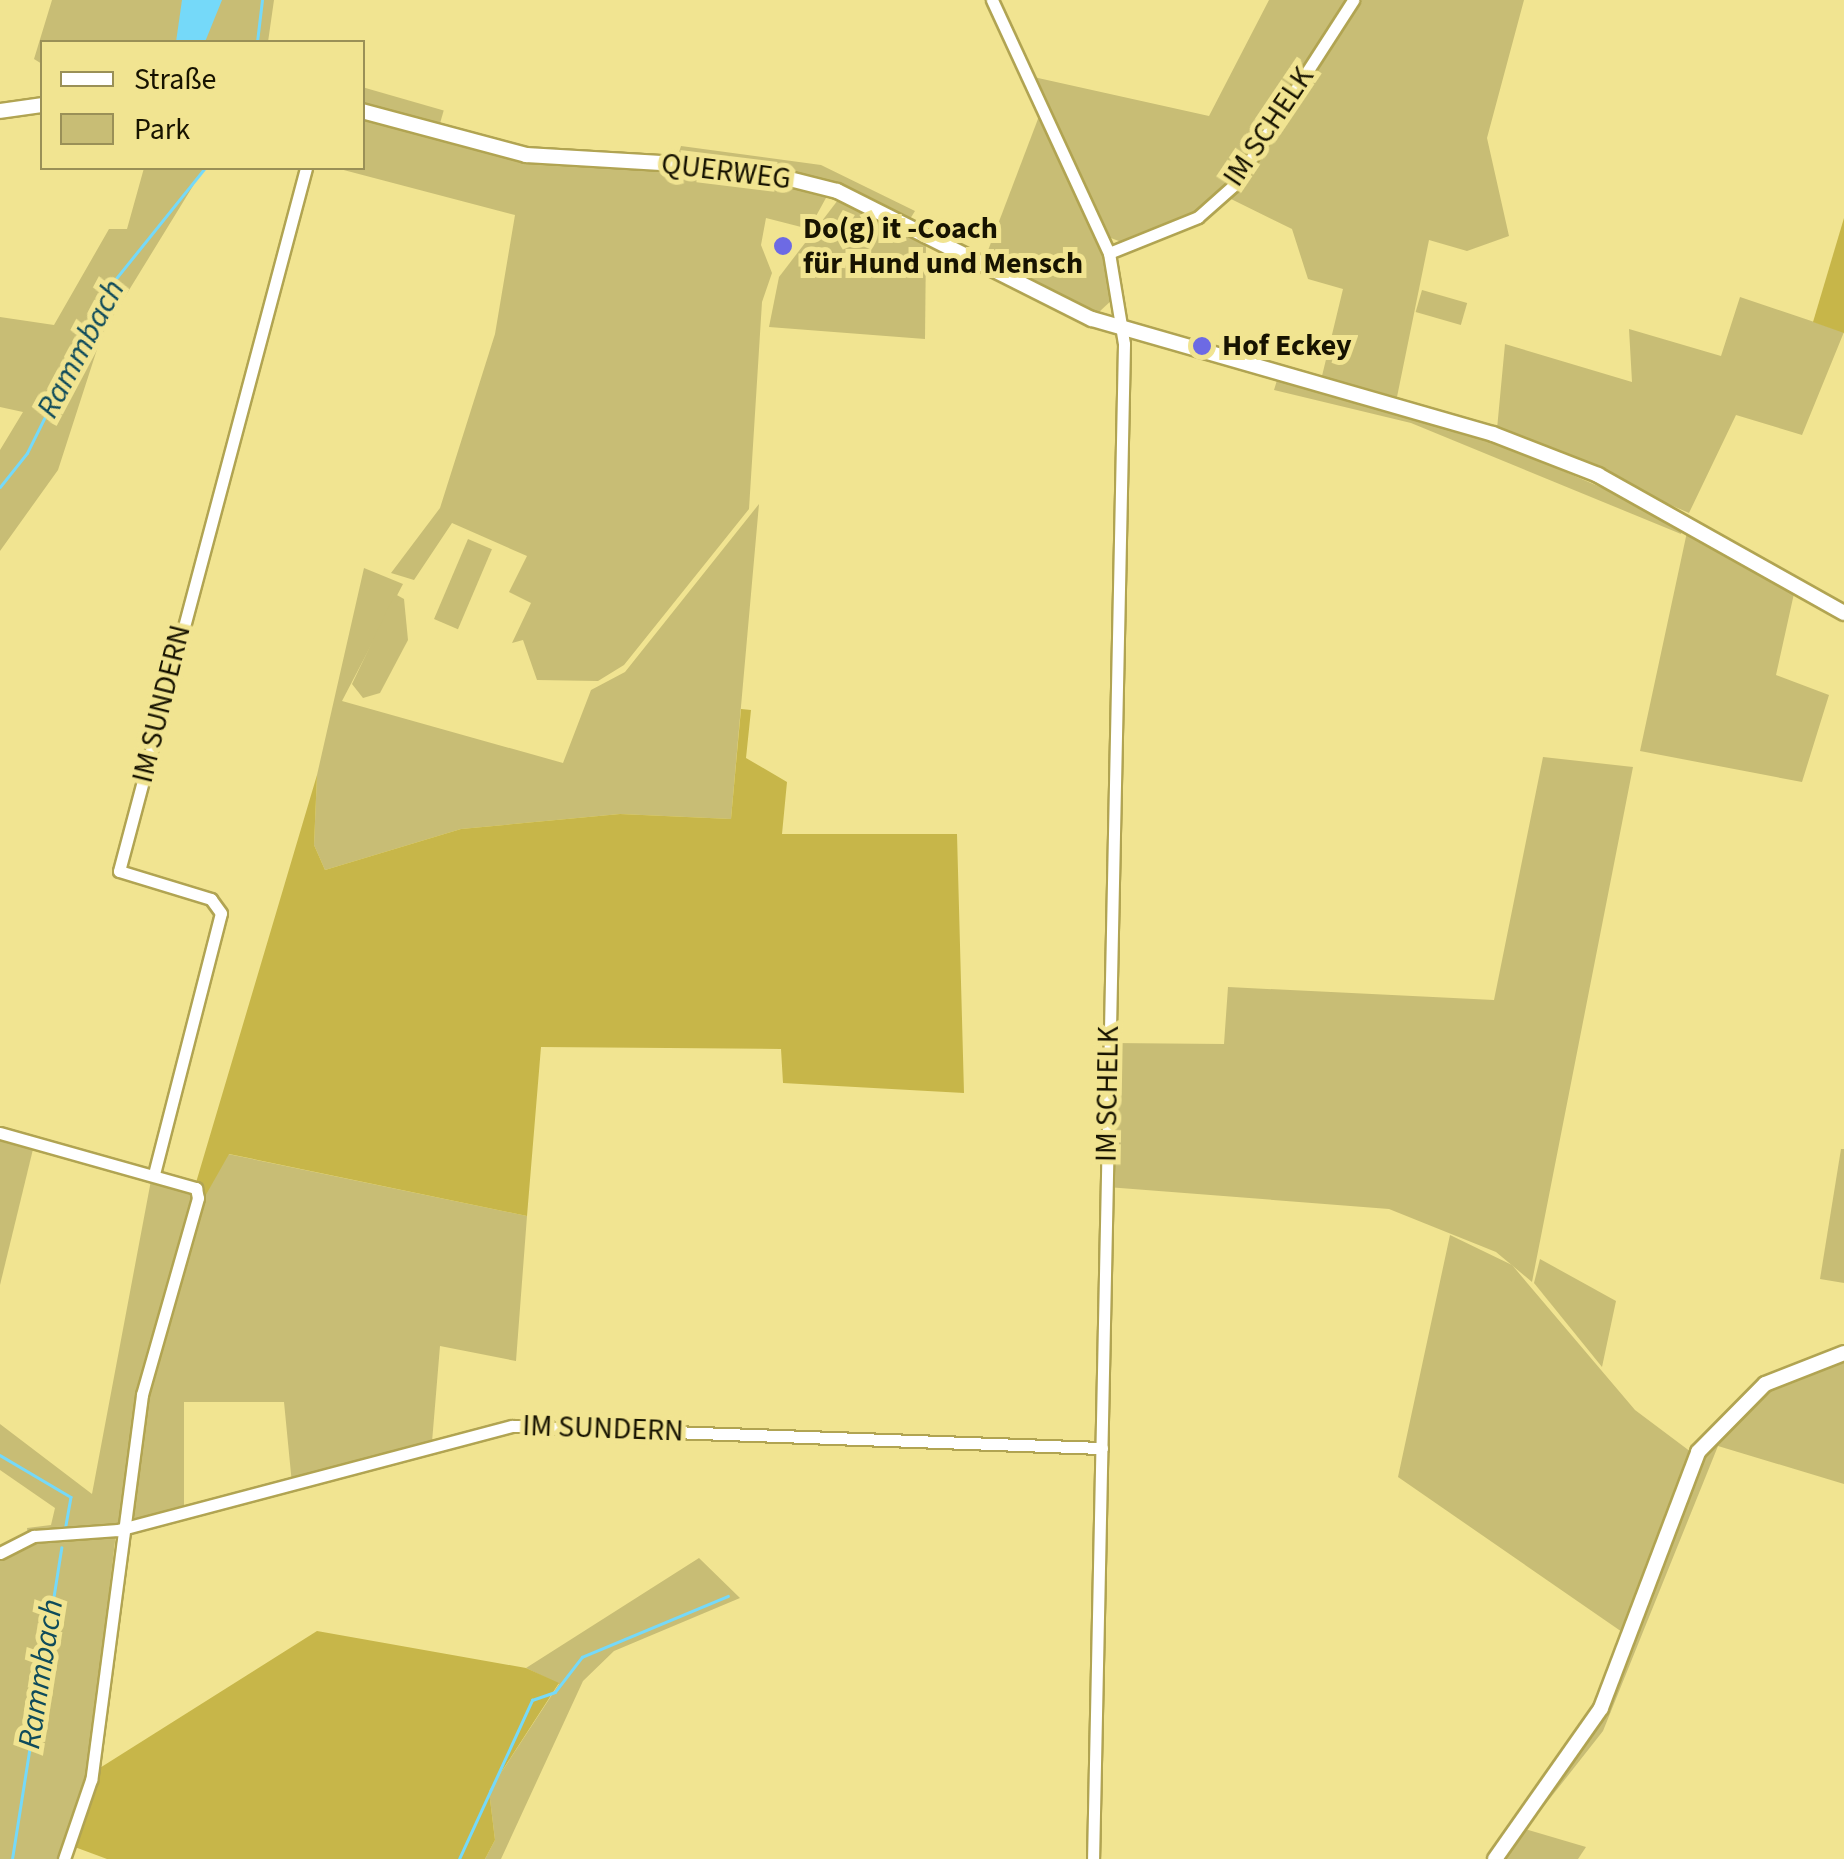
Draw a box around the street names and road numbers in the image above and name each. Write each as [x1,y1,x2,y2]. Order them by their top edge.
street label: IM SCHELK [1216,60,1322,194]
street label: QUERWEG [659,146,793,198]
street label: IM SUNDERN [125,621,199,787]
street label: IM SCHELK [1089,1026,1127,1162]
street label: IM SUNDERN [522,1408,684,1450]

